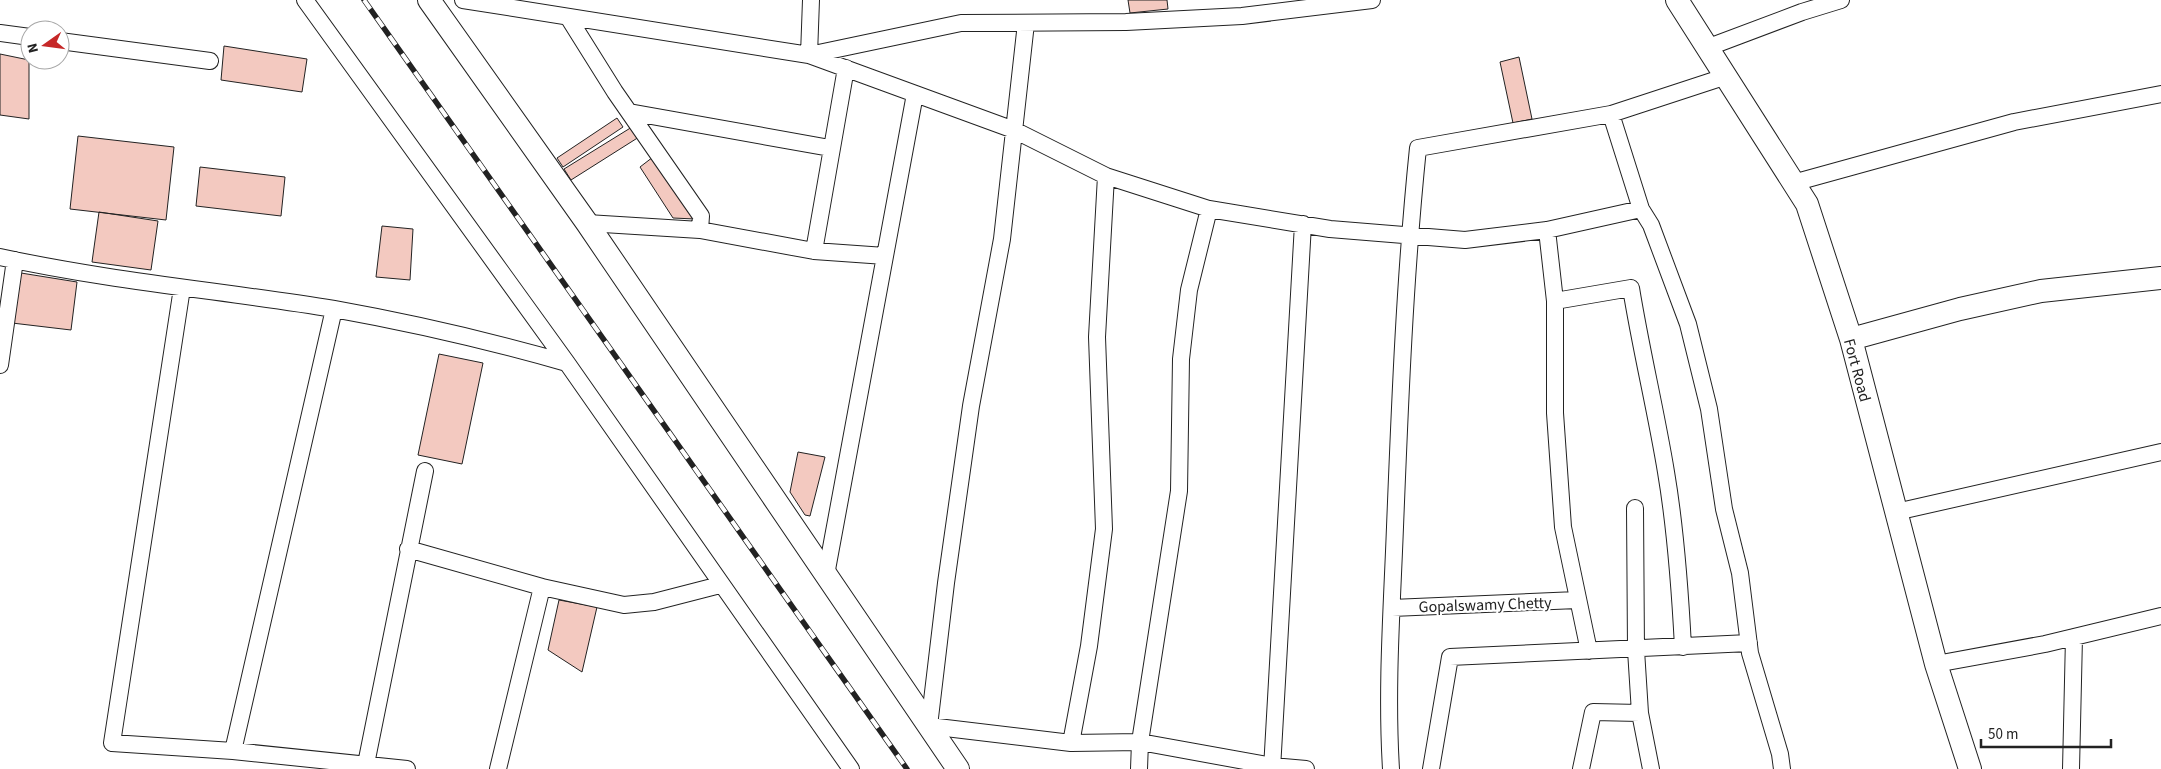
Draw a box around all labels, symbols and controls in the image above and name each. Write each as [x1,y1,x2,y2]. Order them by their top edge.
north arrow [20,20,70,70]
text: N [23,41,44,55]
street label: Fort Road [1838,336,1876,404]
street label: Gopalswamy Chetty [1418,592,1552,618]
scale bar [1981,716,2111,748]
text: 50 m [1988,724,2018,745]

